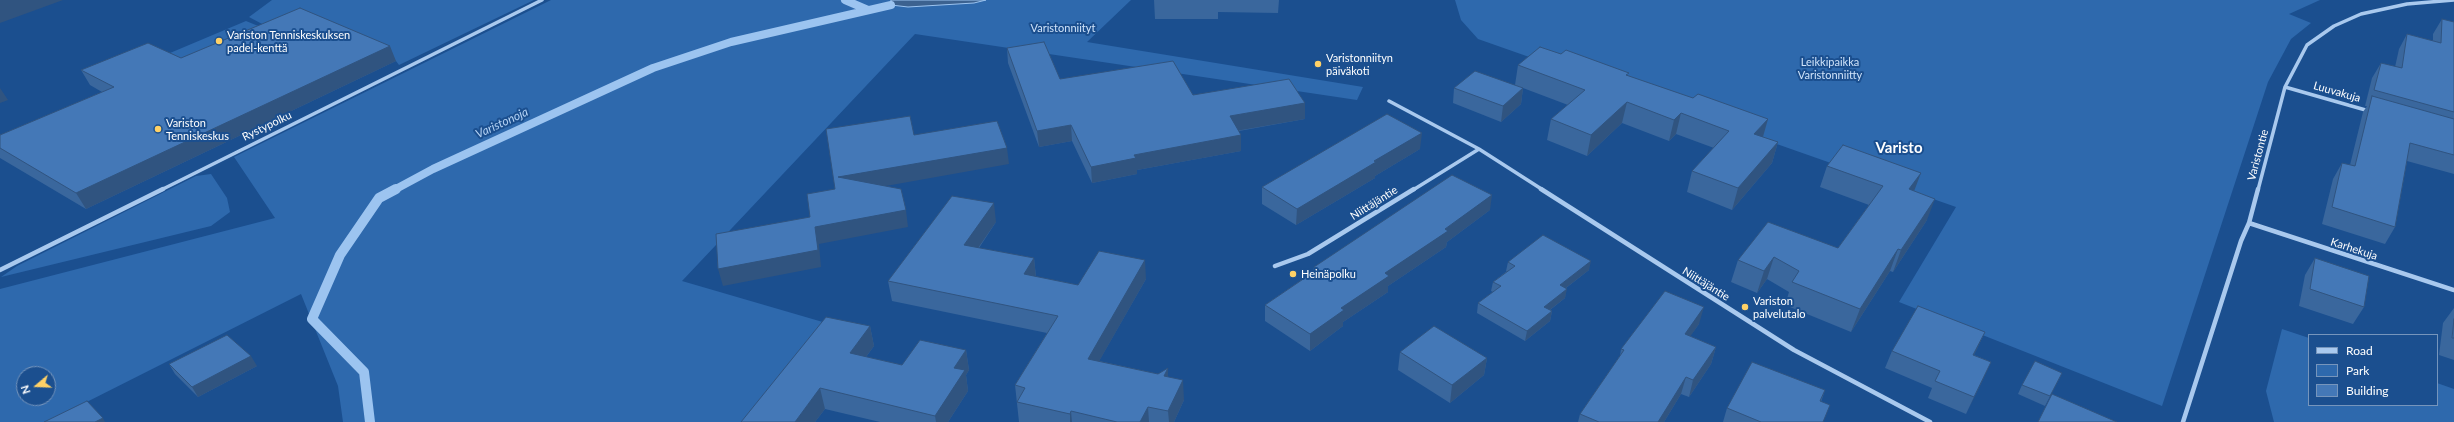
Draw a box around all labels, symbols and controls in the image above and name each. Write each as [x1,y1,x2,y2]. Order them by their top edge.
park label: Varistonniityt [1031,21,1095,35]
place label: Variston Tenniskeskuksen padel-kenttä [227,28,350,54]
marker: Variston Tenniskeskuksen padel-kenttä [214,36,224,46]
place label: Varistonniityn päiväkoti [1326,51,1393,77]
park label: Leikkipaikka Varistonniitty [1798,55,1862,81]
marker: Varistonniityn päiväkoti [1313,59,1323,69]
street label: Luuvakuja [2312,79,2362,105]
water label: Varistonoja [473,105,531,141]
street label: Rystypolku [240,108,294,144]
place label: Variston Tenniskeskus [166,116,229,142]
marker: Variston Tenniskeskus [153,124,163,134]
street label: Varistontie [2245,128,2271,182]
district label: Varisto [1875,139,1923,157]
street label: Niittäjäntie [1348,183,1400,223]
street label: Karhekuja [2329,235,2379,263]
street label: Niittäjäntie [1680,264,1732,304]
place label: Heinäpolku [1301,267,1356,281]
marker: Heinäpolku [1288,269,1298,279]
place label: Variston palvelutalo [1753,294,1806,320]
marker: Variston palvelutalo [1740,302,1750,312]
legend [2308,334,2438,406]
text: Road [2346,343,2373,358]
text: Park [2346,363,2369,378]
north arrow [16,366,56,406]
text: Building [2346,383,2389,398]
text: N [18,384,33,396]

